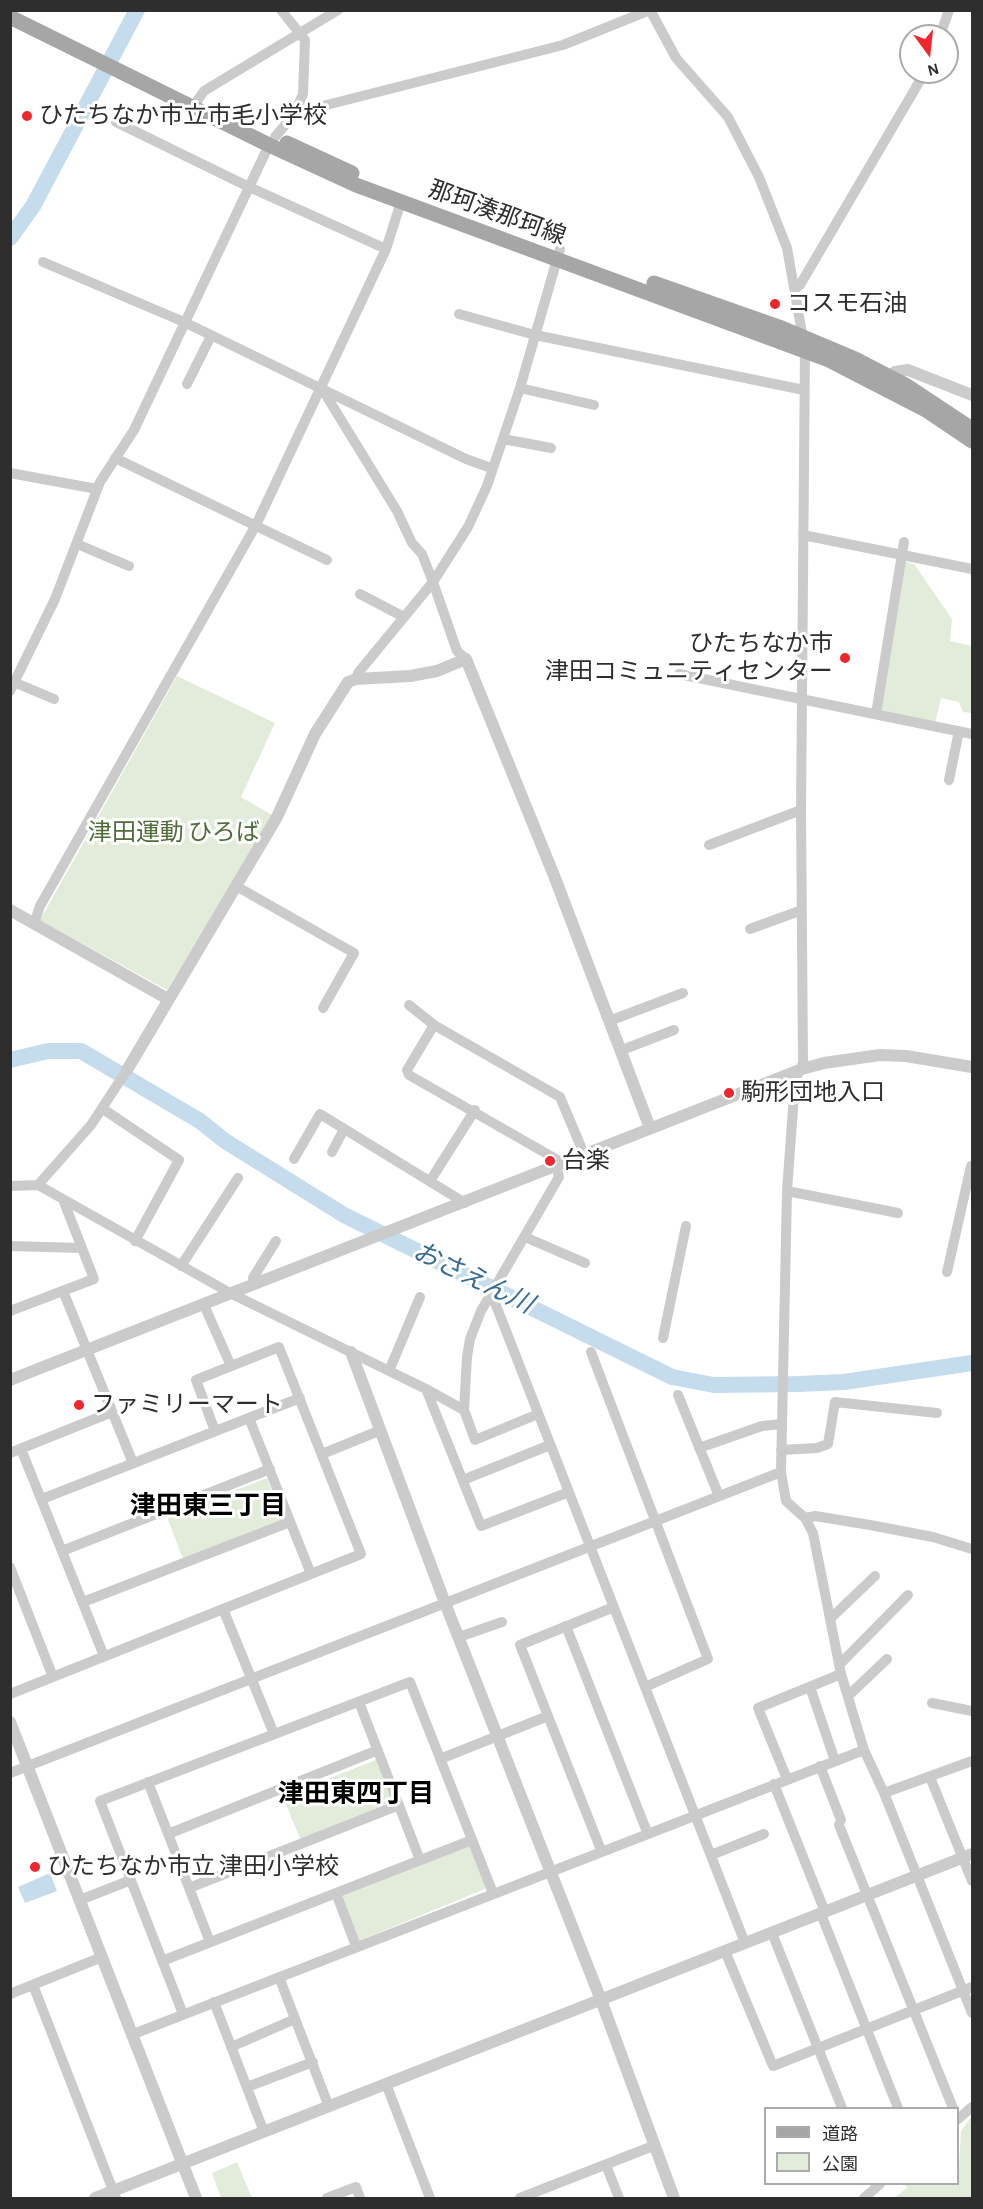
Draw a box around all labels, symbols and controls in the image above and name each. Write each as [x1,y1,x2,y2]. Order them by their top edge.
north arrow [899,24,959,84]
text: N [926,60,941,79]
place label: ひたちなか市立市毛小学校 [39,102,327,130]
marker: ひたちなか市立市毛小学校 [20,109,34,123]
street label: 那珂湊那珂線 [424,175,570,251]
place label: コスモ石油 [787,290,907,318]
marker: コスモ石油 [768,297,782,311]
place label: ひたちなか市 津田コミュニティセンター [545,630,833,686]
marker: ひたちなか市 津田コミュニティセンター [838,651,852,665]
park label: 津田運動 ひろば [88,819,260,847]
place label: 駒形団地入口 [741,1079,885,1107]
marker: 駒形団地入口 [722,1086,736,1100]
place label: 台楽 [562,1147,610,1175]
marker: 台楽 [543,1154,557,1168]
water label: おさえん川 [408,1235,538,1321]
place label: ファミリーマート [91,1391,283,1419]
marker: ファミリーマート [72,1398,86,1412]
district label: 津田東三丁目 [130,1490,286,1522]
district label: 津田東四丁目 [278,1778,434,1810]
place label: ひたちなか市立 津田小学校 [47,1853,339,1881]
marker: ひたちなか市立 津田小学校 [28,1860,42,1874]
legend [764,2107,959,2185]
text: 道路 [822,2126,858,2144]
text: 公園 [822,2156,858,2174]

